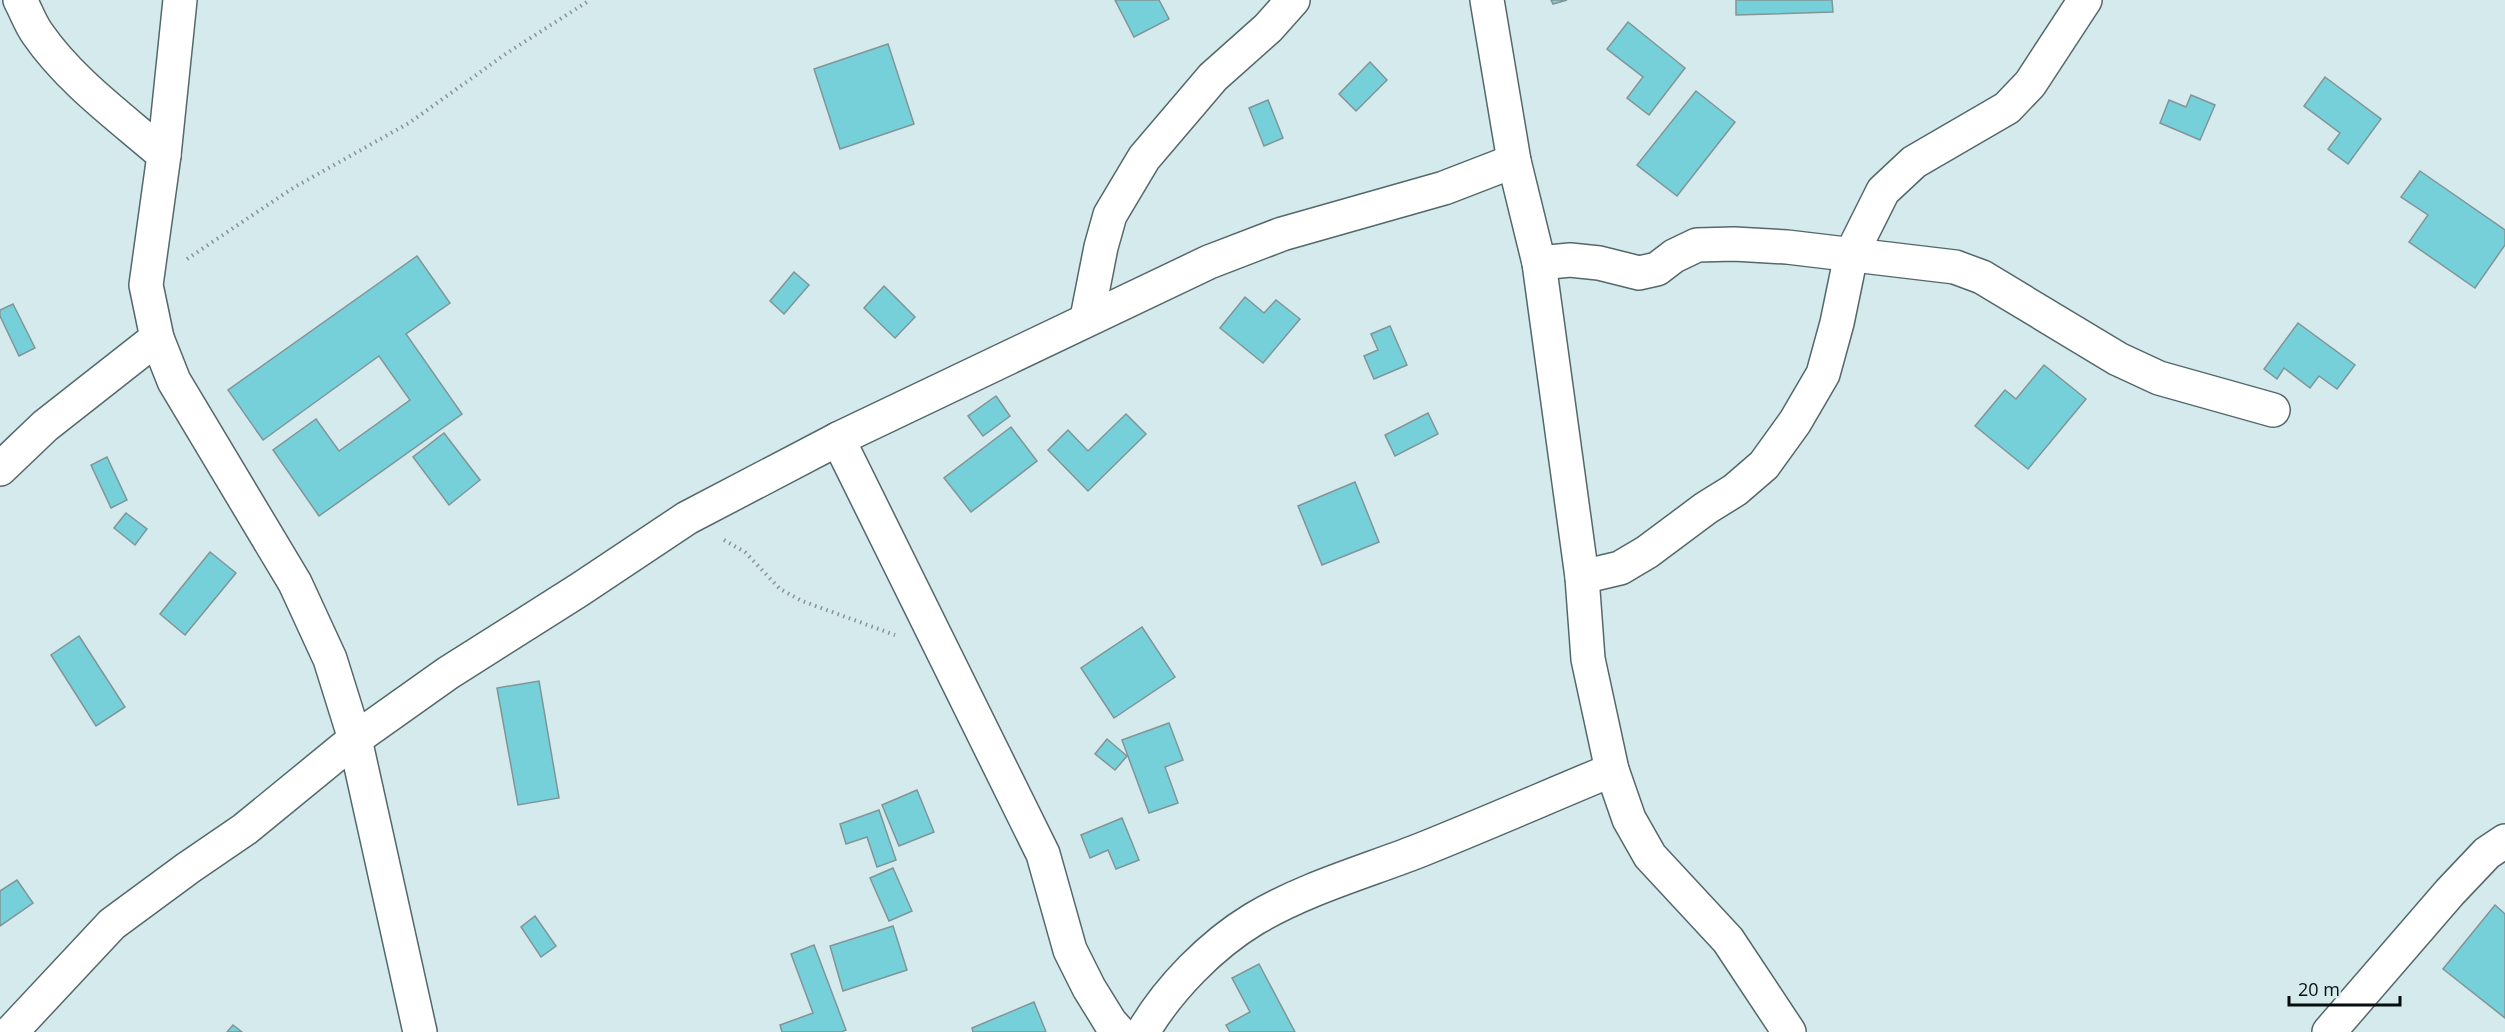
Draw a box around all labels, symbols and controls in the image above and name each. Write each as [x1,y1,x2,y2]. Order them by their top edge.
scale bar [2289,969,2400,1007]
text: 20 m [2298,977,2340,1001]

